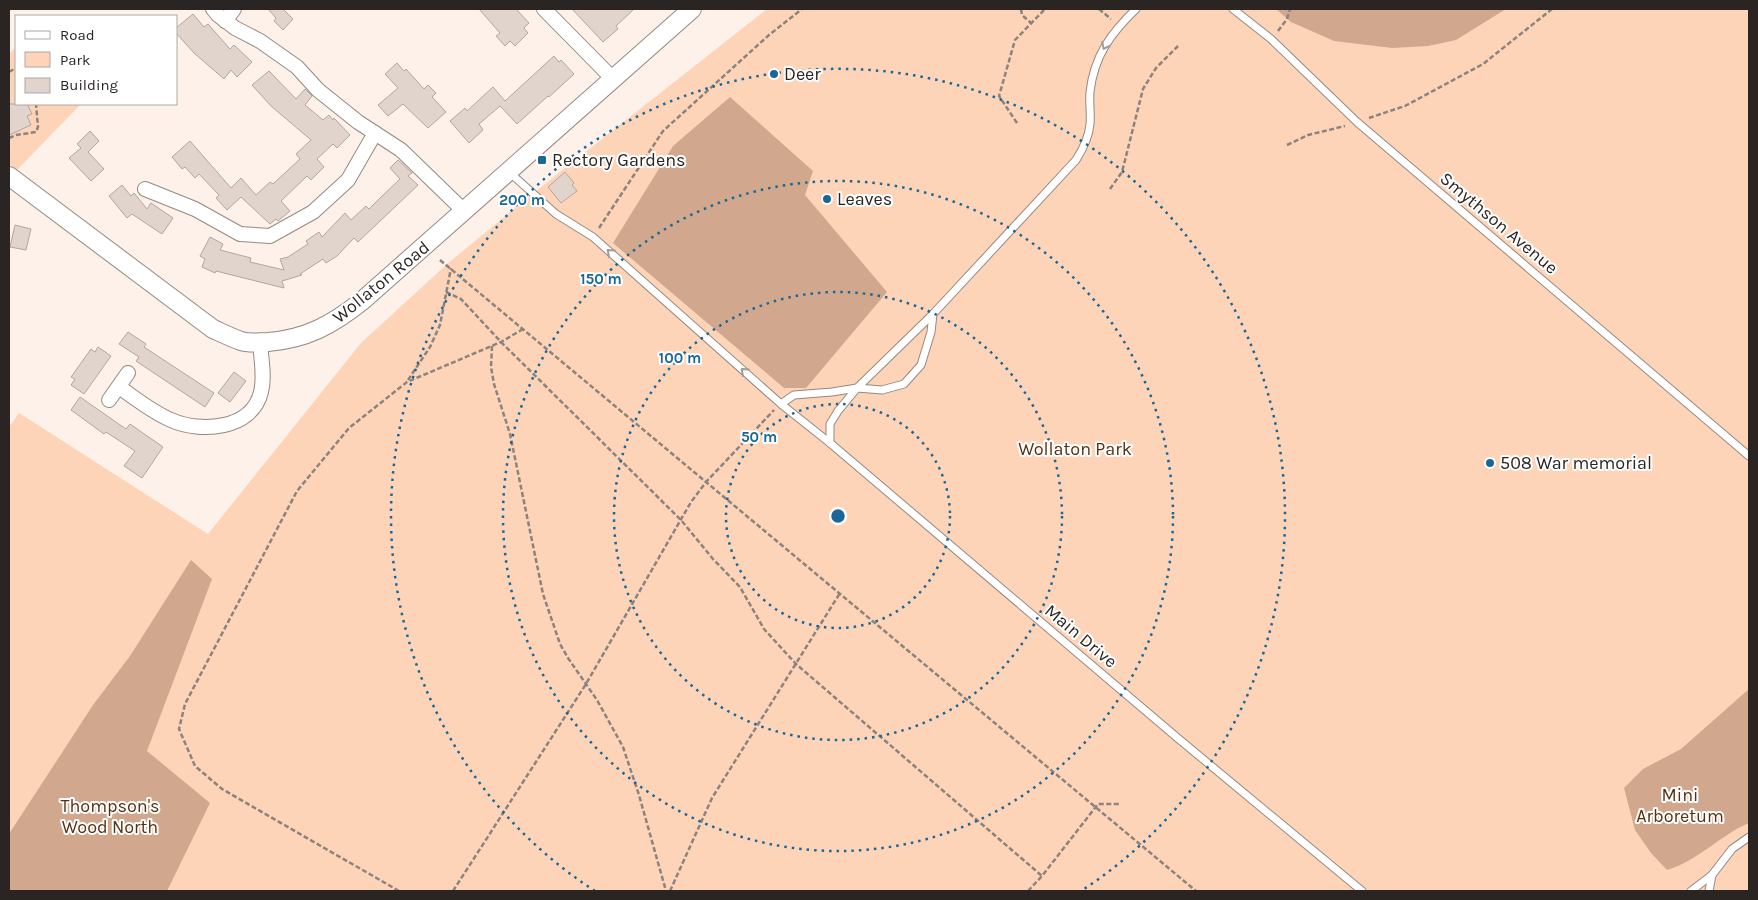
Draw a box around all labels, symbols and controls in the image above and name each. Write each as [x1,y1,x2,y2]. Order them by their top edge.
legend [15,15,178,105]
text: Road [60,26,95,44]
one-way arrow [1101,41,1111,50]
text: Park [60,51,90,69]
place label: Deer [784,63,821,85]
marker: Deer [768,68,780,80]
text: Building [60,76,118,94]
place label: Rectory Gardens [552,149,686,171]
marker: Rectory Gardens [536,154,548,166]
street label: Smythson Avenue [1435,167,1563,279]
place label: Leaves [837,188,892,210]
text: 200 m [499,191,545,209]
marker: Leaves [821,193,833,205]
street label: Wollaton Road [328,236,434,328]
one-way arrow [606,248,615,257]
text: 150 m [580,270,622,288]
text: 100 m [659,349,701,367]
one-way arrow [741,368,750,377]
text: 50 m [741,428,777,446]
park label: Wollaton Park [1018,438,1132,460]
place label: 508 War memorial [1500,452,1652,474]
marker: 508 War memorial [1484,457,1496,469]
centre of rings [829,507,847,525]
street label: Main Drive [1040,599,1122,673]
park label: Mini Arboretum [1636,784,1724,827]
park label: Thompson's Wood North [60,795,160,838]

